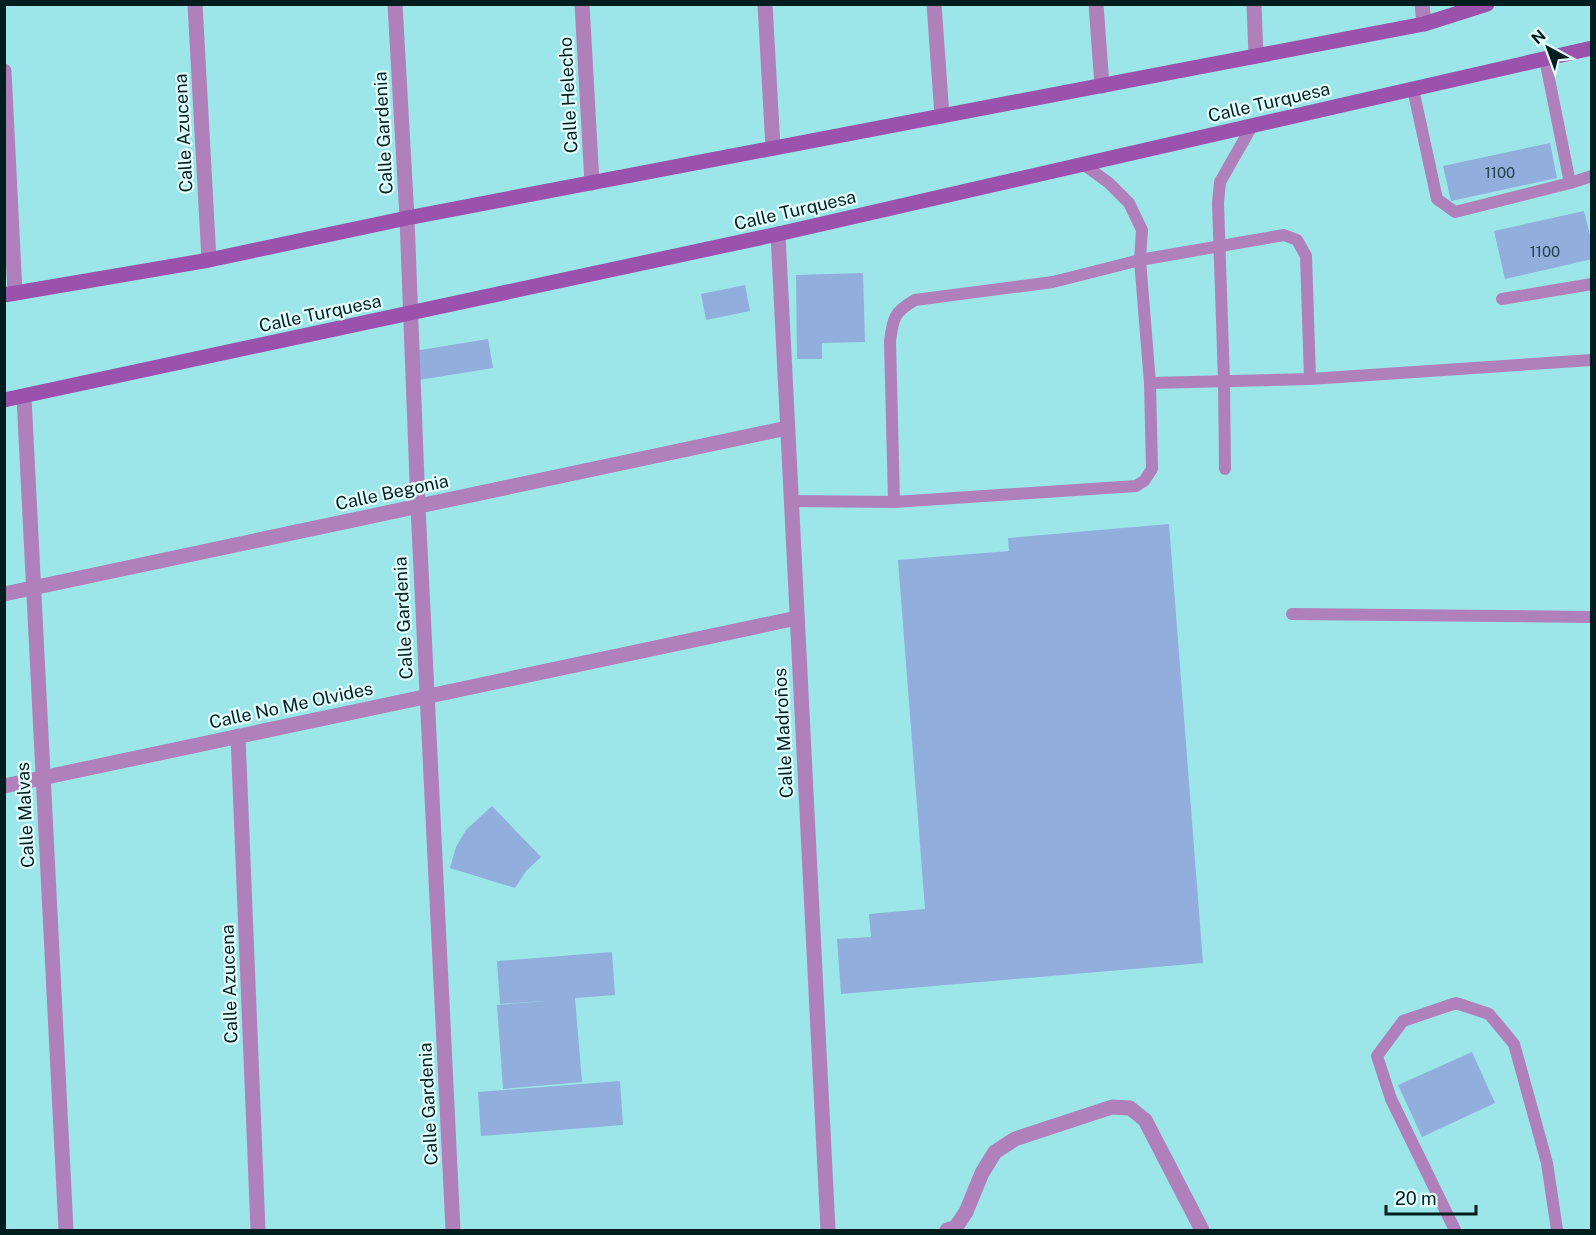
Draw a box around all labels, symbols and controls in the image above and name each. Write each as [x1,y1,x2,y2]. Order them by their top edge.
north arrow [1518,18,1578,78]
text: N [1528,26,1549,48]
street label: Calle Helecho [554,36,582,154]
street label: Calle Gardenia [369,71,397,195]
street label: Calle Azucena [169,73,197,193]
street label: Calle Turquesa [1206,78,1332,126]
house number: 1100 [1485,164,1515,181]
street label: Calle Turquesa [732,186,858,234]
house number: 1100 [1530,243,1560,260]
street label: Calle Turquesa [257,290,383,336]
street label: Calle Begonia [334,470,450,514]
street label: Calle Gardenia [389,556,417,680]
street label: Calle Madroños [769,667,797,799]
street label: Calle No Me Olvides [207,677,375,733]
street label: Calle Malvas [12,762,38,868]
street label: Calle Azucena [216,924,242,1044]
street label: Calle Gardenia [414,1042,442,1166]
scale bar [1386,1178,1476,1216]
text: 20 m [1395,1188,1437,1209]

